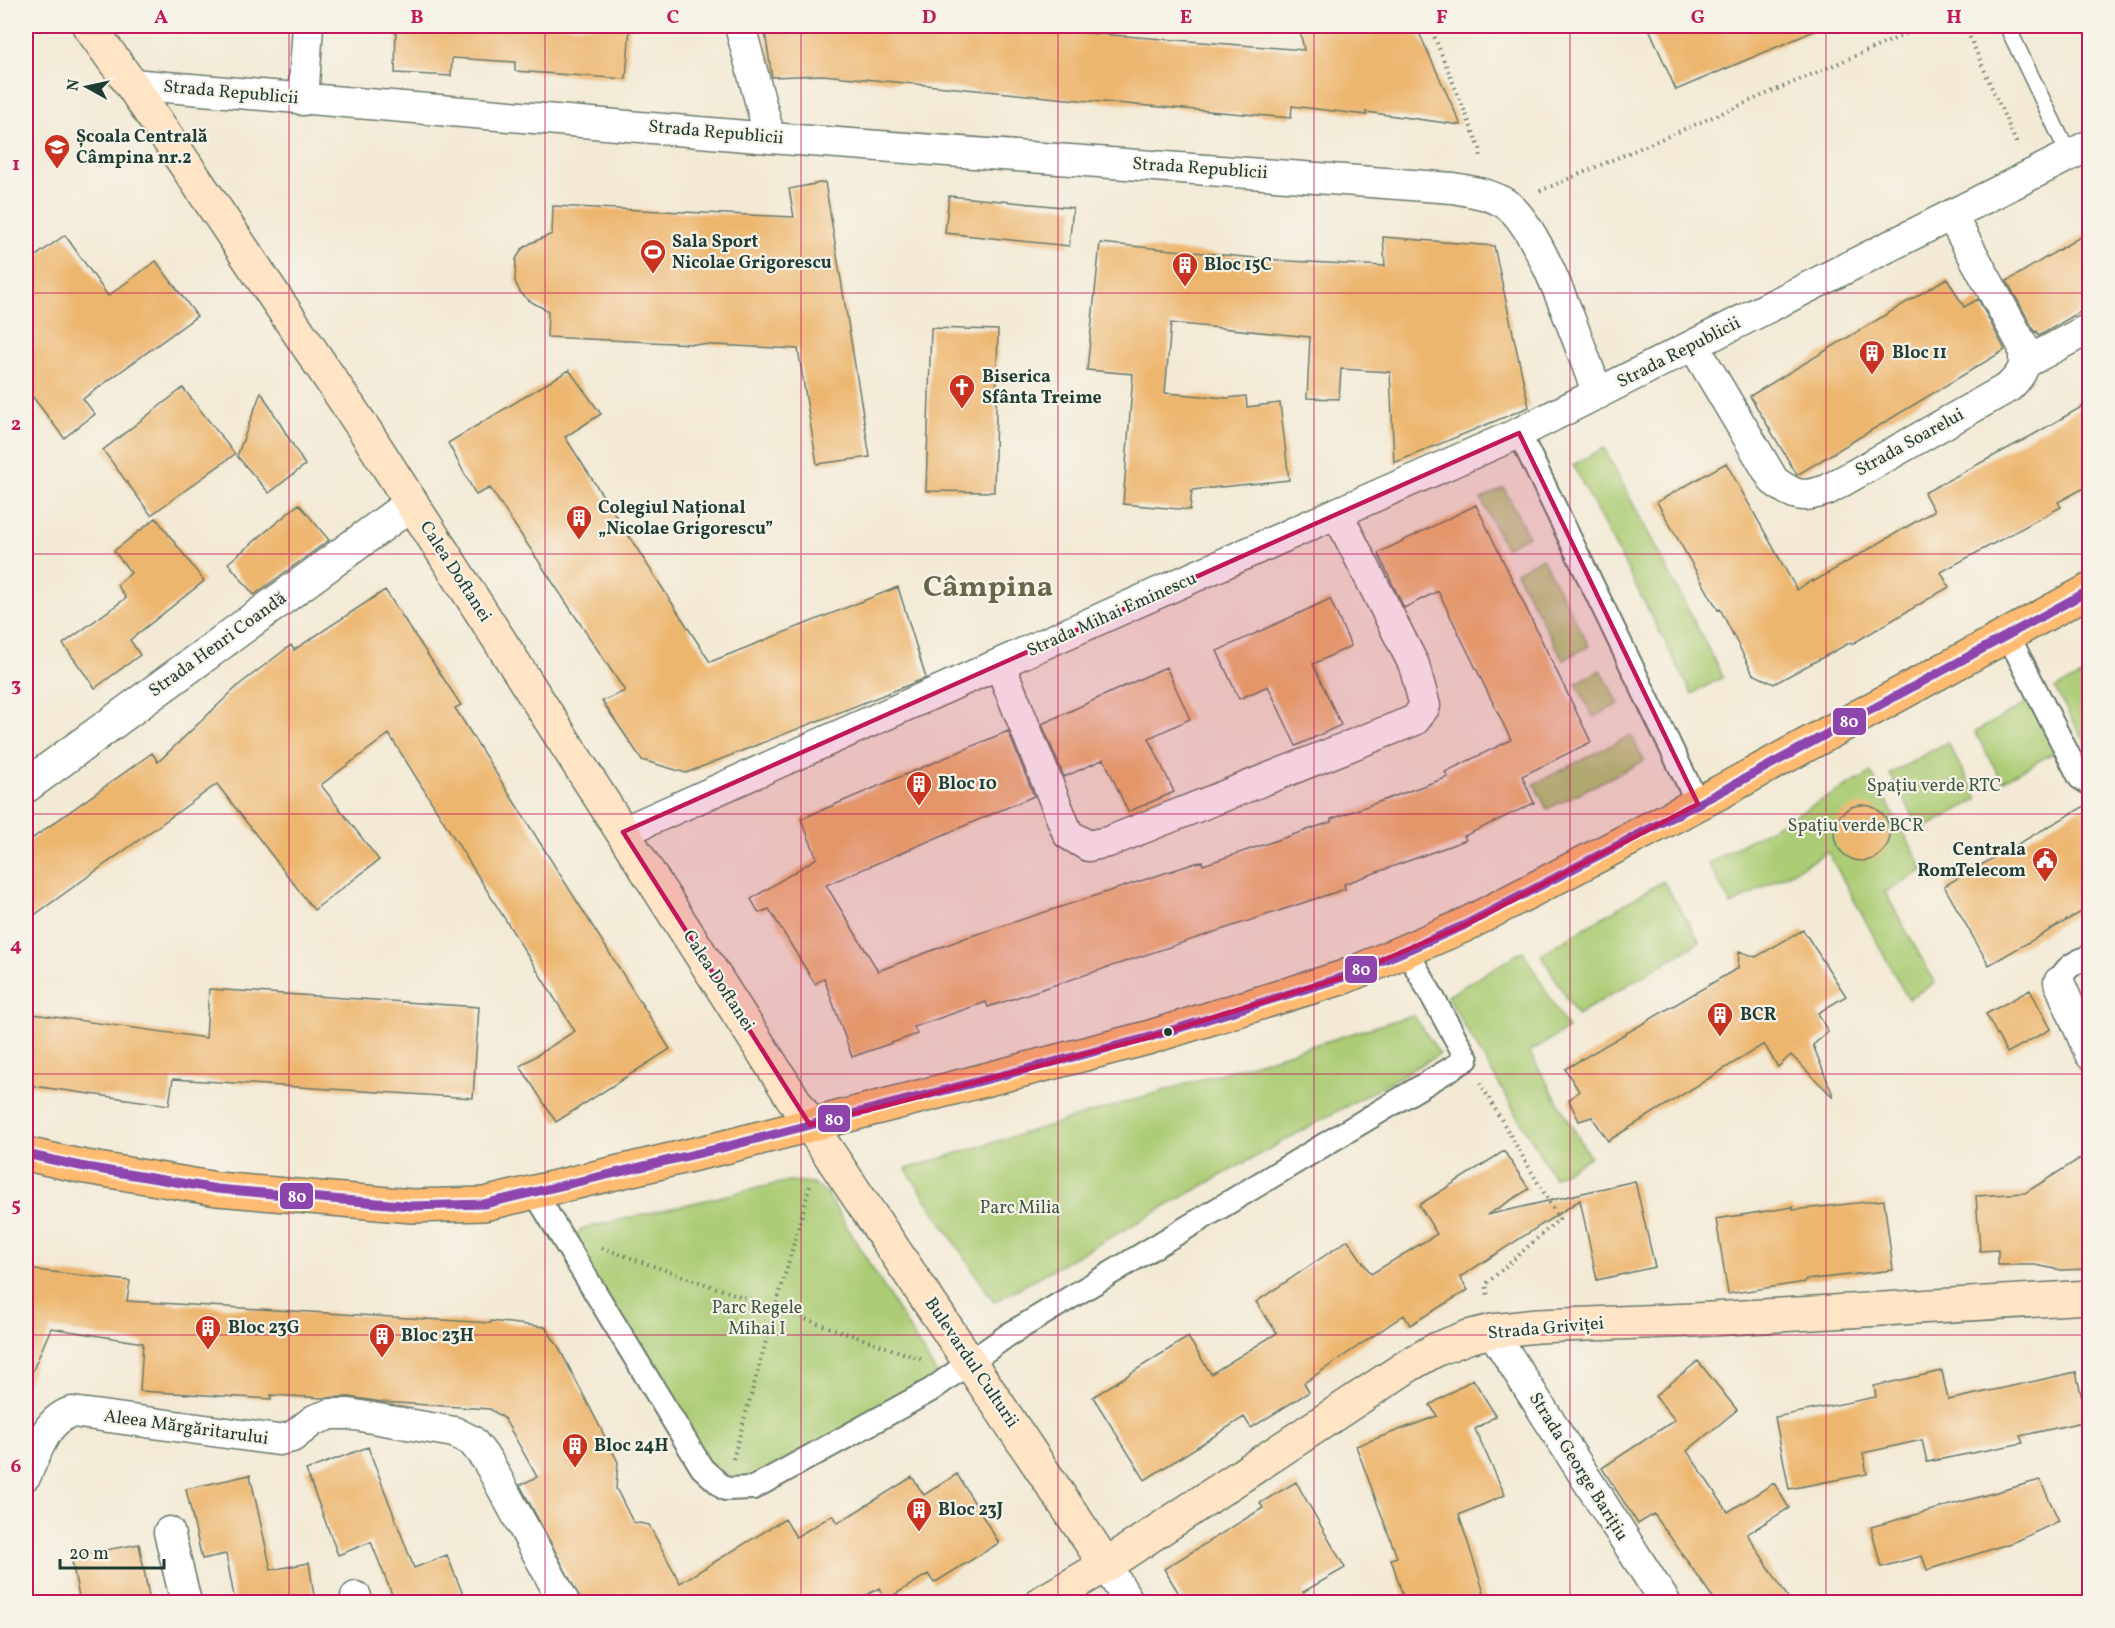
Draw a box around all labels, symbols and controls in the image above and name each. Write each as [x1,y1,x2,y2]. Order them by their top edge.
text: A [154,4,168,32]
text: B [410,4,424,32]
text: C [667,4,680,32]
text: D [922,4,936,32]
text: E [1180,4,1192,32]
text: F [1436,4,1448,32]
text: G [1691,4,1705,32]
text: H [1946,4,1962,32]
north arrow [57,57,117,117]
street label: Strada Republicii [162,75,300,111]
text: N [62,78,86,92]
street label: Strada Republicii [647,115,785,151]
place label: Școala Centrală Câmpina nr.2 [76,125,208,171]
school or university icon: Școala Centrală Câmpina nr.2 [42,132,72,170]
text: 1 [12,151,20,179]
street label: Strada Republicii [1131,152,1269,186]
place label: Sala Sport Nicolae Grigorescu [672,230,832,276]
sports icon: Sala Sport Nicolae Grigorescu [638,237,668,275]
building icon: Bloc 15C [1170,250,1200,288]
place label: Bloc 15C [1204,253,1272,278]
street label: Strada Republicii [1613,311,1745,395]
building icon: Bloc 11 [1857,338,1887,376]
place label: Bloc 11 [1892,341,1947,366]
place label: Biserica Sfânta Treime [982,365,1102,411]
church icon: Biserica Sfânta Treime [947,372,977,410]
street label: Strada Soarelui [1851,403,1969,483]
text: 2 [11,411,21,439]
place label: Colegiul Național „Nicolae Grigorescu” [598,496,773,542]
building icon: Colegiul Național „Nicolae Grigorescu” [564,503,594,541]
street label: Calea Doftanei [413,517,497,627]
street label: Strada Mihai Eminescu [1023,566,1201,664]
district label: Câmpina [923,567,1053,609]
street label: Strada Henri Coandă [144,586,292,704]
text: 3 [11,672,21,700]
line badge: 80 [1832,707,1867,736]
text: 80 [1840,712,1858,734]
building icon: Bloc 10 [904,769,934,807]
place label: Bloc 10 [938,772,997,797]
park label: Spațiu verde RTC [1867,774,2001,799]
park label: Spațiu verde BCR [1788,814,1924,839]
place label: Centrala RomTelecom [1917,838,2026,884]
public building icon: Centrala RomTelecom [2030,845,2060,883]
street label: Calea Doftanei [676,926,760,1036]
text: 4 [10,932,22,960]
line badge: 80 [1344,955,1378,984]
text: 80 [1352,960,1370,982]
building icon: BCR [1705,1000,1735,1038]
place label: BCR [1740,1003,1777,1028]
unlabelled marker [1162,1026,1174,1038]
line badge: 80 [817,1104,851,1133]
text: 80 [825,1110,843,1132]
line badge: 80 [279,1182,314,1210]
text: 80 [288,1187,306,1209]
text: 5 [11,1192,21,1220]
park label: Parc Milia [980,1196,1060,1221]
street label: Bulevardul Culturii [918,1293,1024,1433]
park label: Parc Regele Mihai I [712,1296,802,1342]
street label: Strada Griviței [1487,1311,1605,1347]
building icon: Bloc 23G [193,1313,223,1351]
place label: Bloc 23G [228,1316,300,1341]
building icon: Bloc 23H [367,1321,397,1359]
place label: Bloc 23H [401,1324,474,1349]
street label: Strada George Barițiu [1522,1388,1634,1546]
street label: Aleea Mărgăritarului [102,1404,270,1452]
building icon: Bloc 24H [560,1431,590,1469]
place label: Bloc 24H [594,1434,669,1459]
text: 6 [11,1453,22,1481]
building icon: Bloc 23J [904,1495,934,1533]
place label: Bloc 23J [938,1498,1003,1523]
scale bar [60,1532,164,1570]
text: 20 m [69,1542,109,1567]

